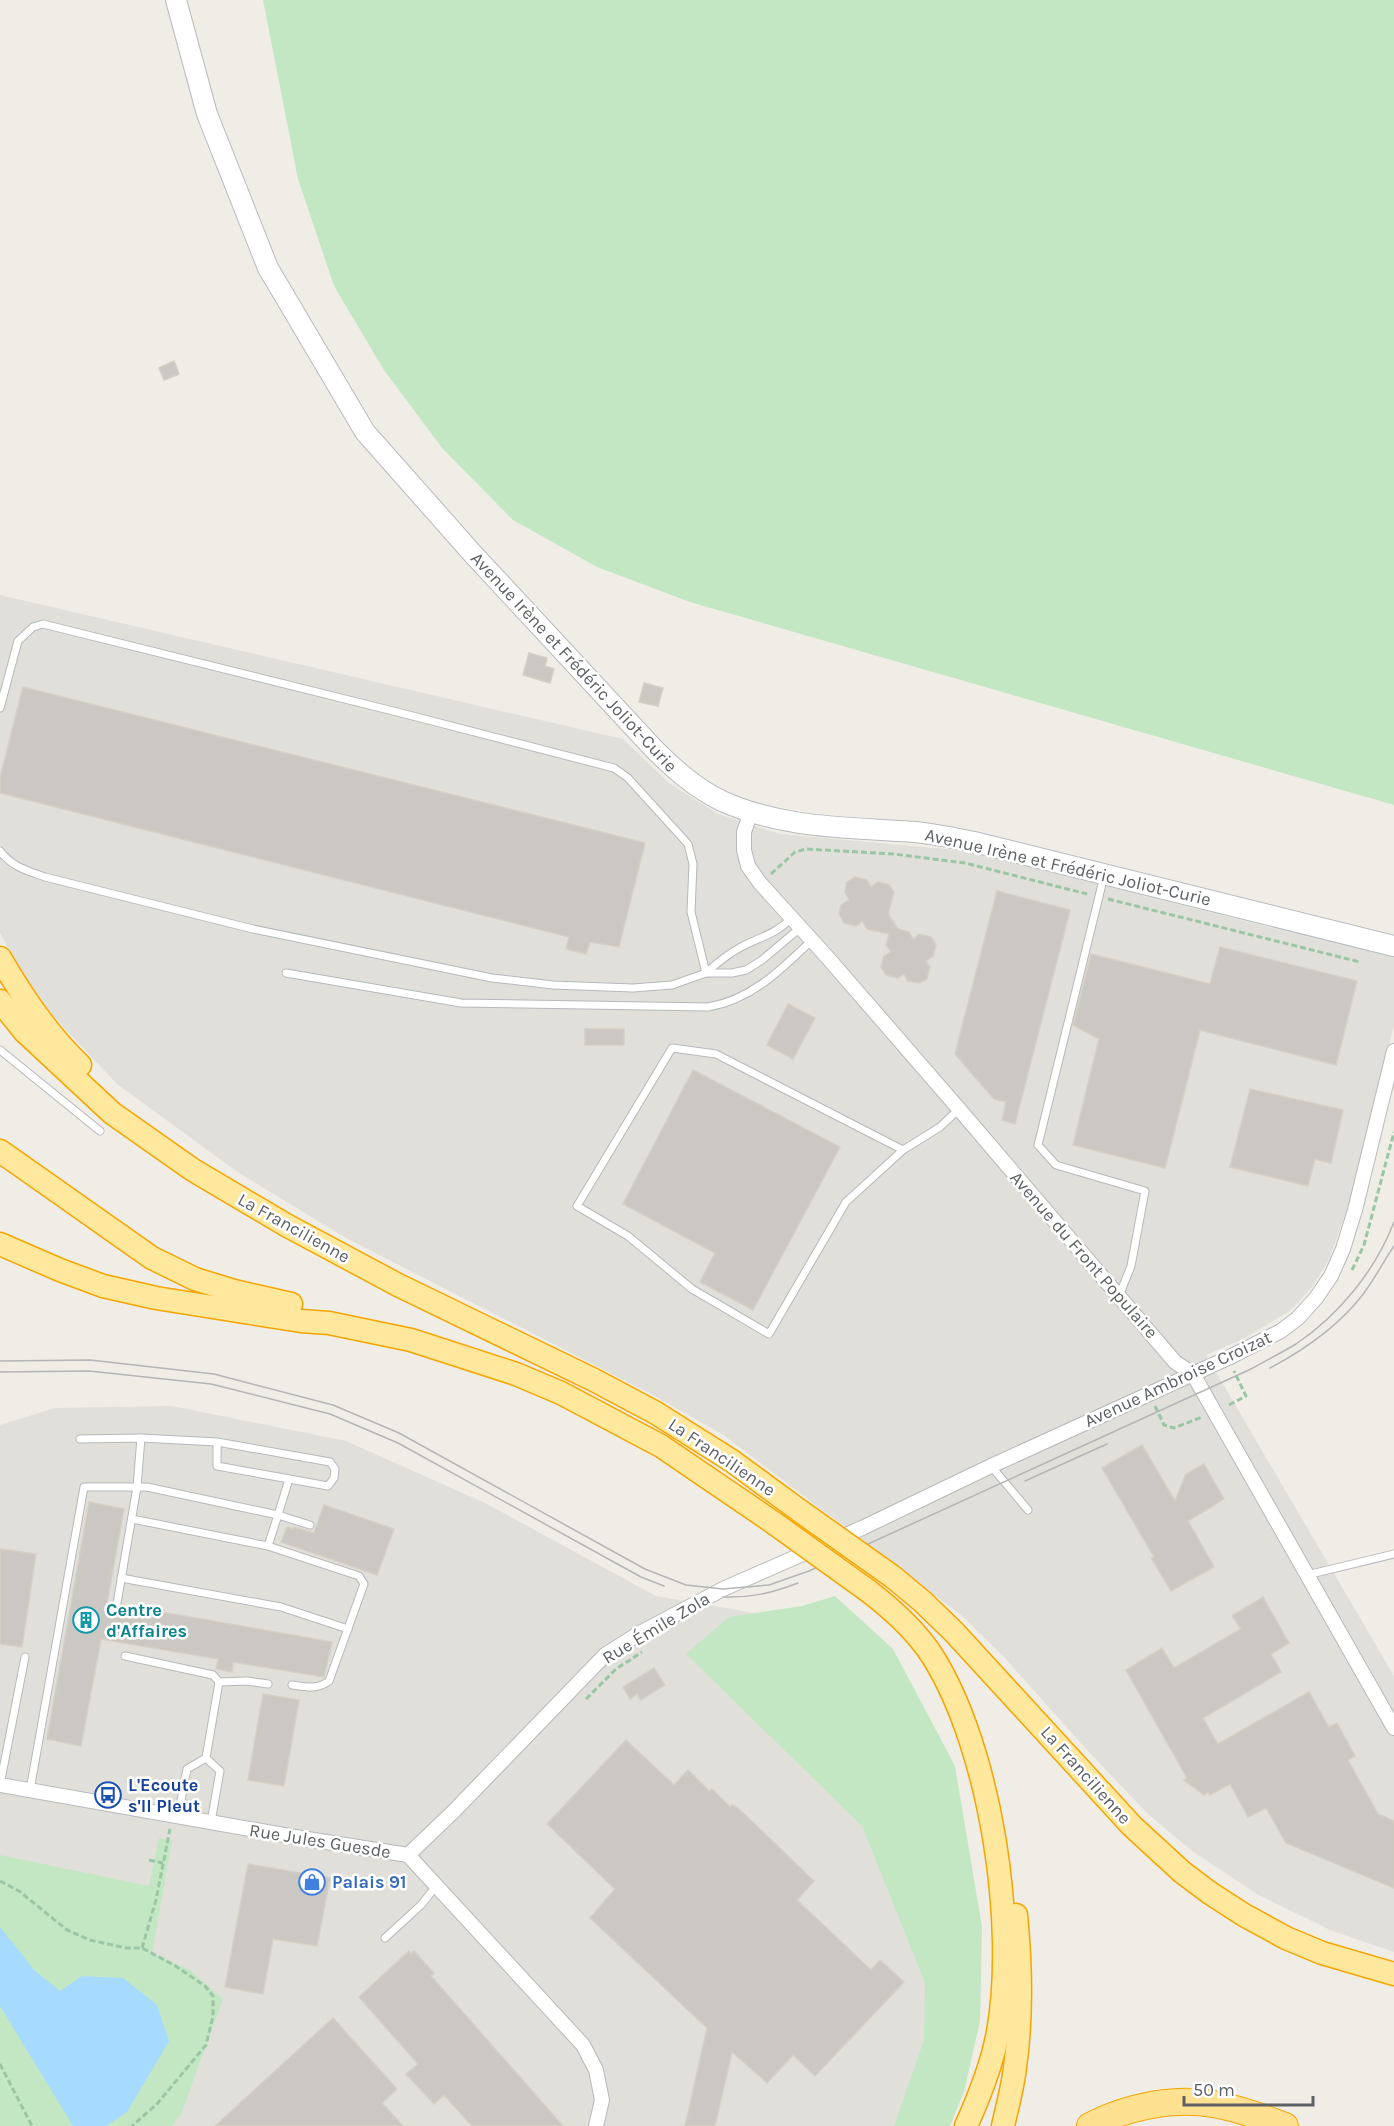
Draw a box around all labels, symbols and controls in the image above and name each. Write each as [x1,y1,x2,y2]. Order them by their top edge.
street label: Avenue Irène et Frédéric Joliot-Curie [466,547,682,777]
street label: Avenue Irène et Frédéric Joliot-Curie [923,823,1213,911]
street label: Avenue du Front Populaire [1005,1167,1163,1343]
street label: La Francilienne [234,1188,354,1268]
street label: Avenue Ambroise Croizat [1081,1326,1275,1432]
street label: La Francilienne [664,1413,780,1501]
street label: Rue Émile Zola [598,1586,714,1669]
place label: Centre d'Affaires [106,1599,187,1642]
building icon: Centre d'Affaires [71,1605,101,1635]
street label: La Francilienne [1036,1721,1136,1829]
place label: L'Ecoute s'Il Pleut [128,1774,200,1817]
bus stop icon: L'Ecoute s'Il Pleut [93,1780,123,1810]
street label: Rue Jules Guesde [248,1819,392,1863]
shop icon: Palais 91 [297,1867,327,1897]
place label: Palais 91 [332,1871,406,1893]
scale bar [1184,2069,1313,2107]
text: 50 m [1193,2079,1235,2101]

